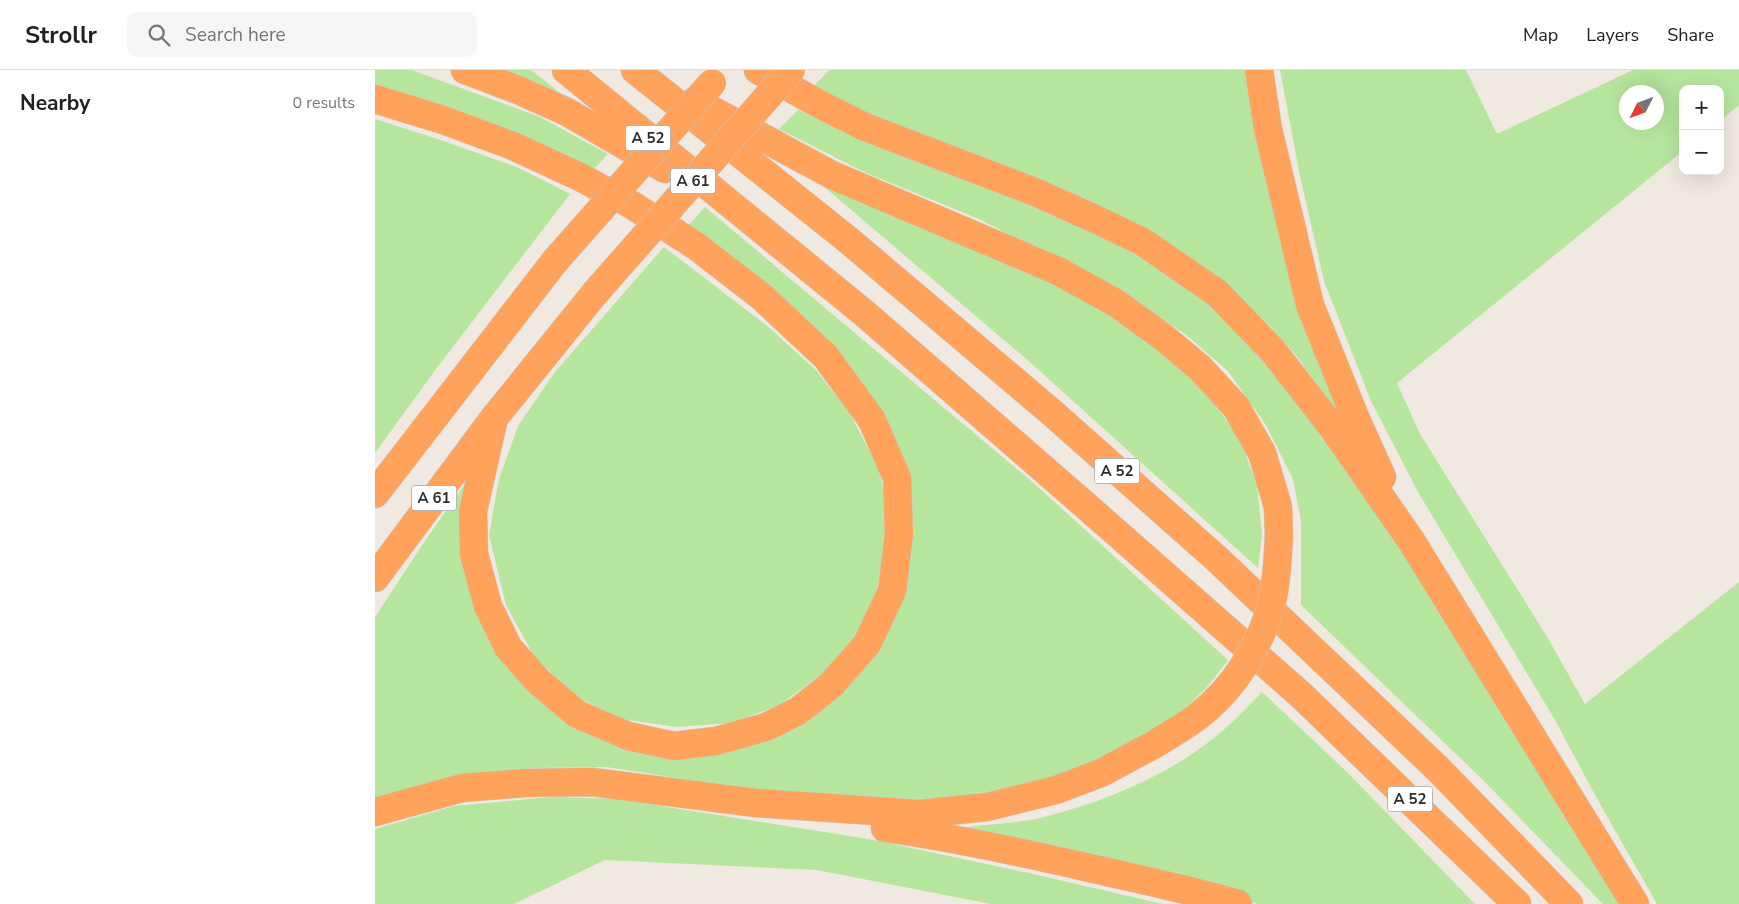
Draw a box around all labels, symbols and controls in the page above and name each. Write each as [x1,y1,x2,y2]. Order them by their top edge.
search box [127,12,477,57]
text: Strollr [25,19,97,51]
icon: search [145,21,173,49]
text: Search here [185,22,286,48]
text: Map [1523,23,1558,47]
text: Layers [1586,23,1639,47]
text: Share [1667,23,1714,47]
north arrow [1619,85,1664,130]
map controls [1679,85,1724,175]
button: + [1679,85,1724,130]
text: Nearby [20,89,90,117]
text: 0 results [293,92,355,114]
road number: A 52 [625,126,671,150]
button: − [1679,130,1724,175]
road number: A 61 [671,168,715,194]
road number: A 52 [1095,458,1139,484]
road number: A 61 [411,486,457,510]
road number: A 52 [1387,786,1433,812]

